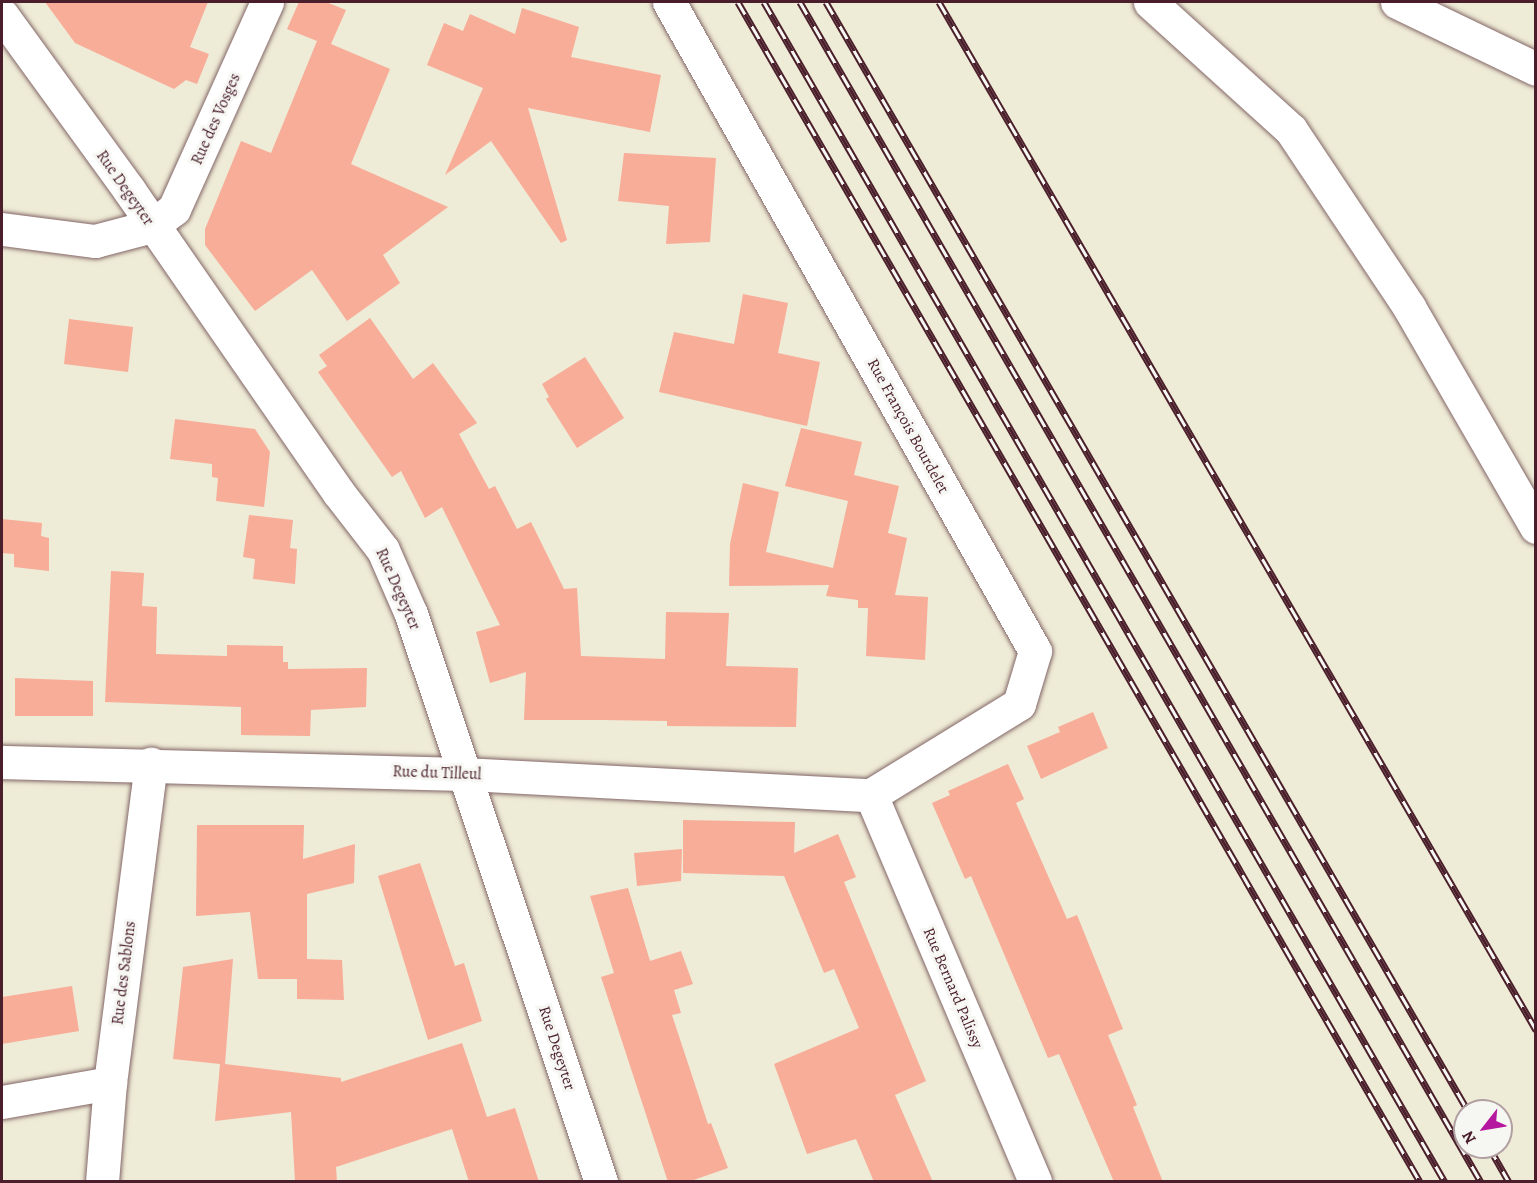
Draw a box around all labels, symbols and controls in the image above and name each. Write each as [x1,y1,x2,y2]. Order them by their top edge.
street label: Rue des Vosges [187,70,245,168]
street label: Rue Degeyter [92,147,158,229]
street label: Rue François Bourdelet [863,355,953,497]
street label: Rue Degeyter [371,545,425,633]
street label: Rue du Tilleul [392,762,482,784]
street label: Rue des Sablons [108,920,140,1026]
street label: Rue Bernard Palissy [919,925,987,1051]
street label: Rue Degeyter [534,1003,580,1093]
north arrow [1453,1099,1513,1159]
text: N [1457,1127,1482,1148]

